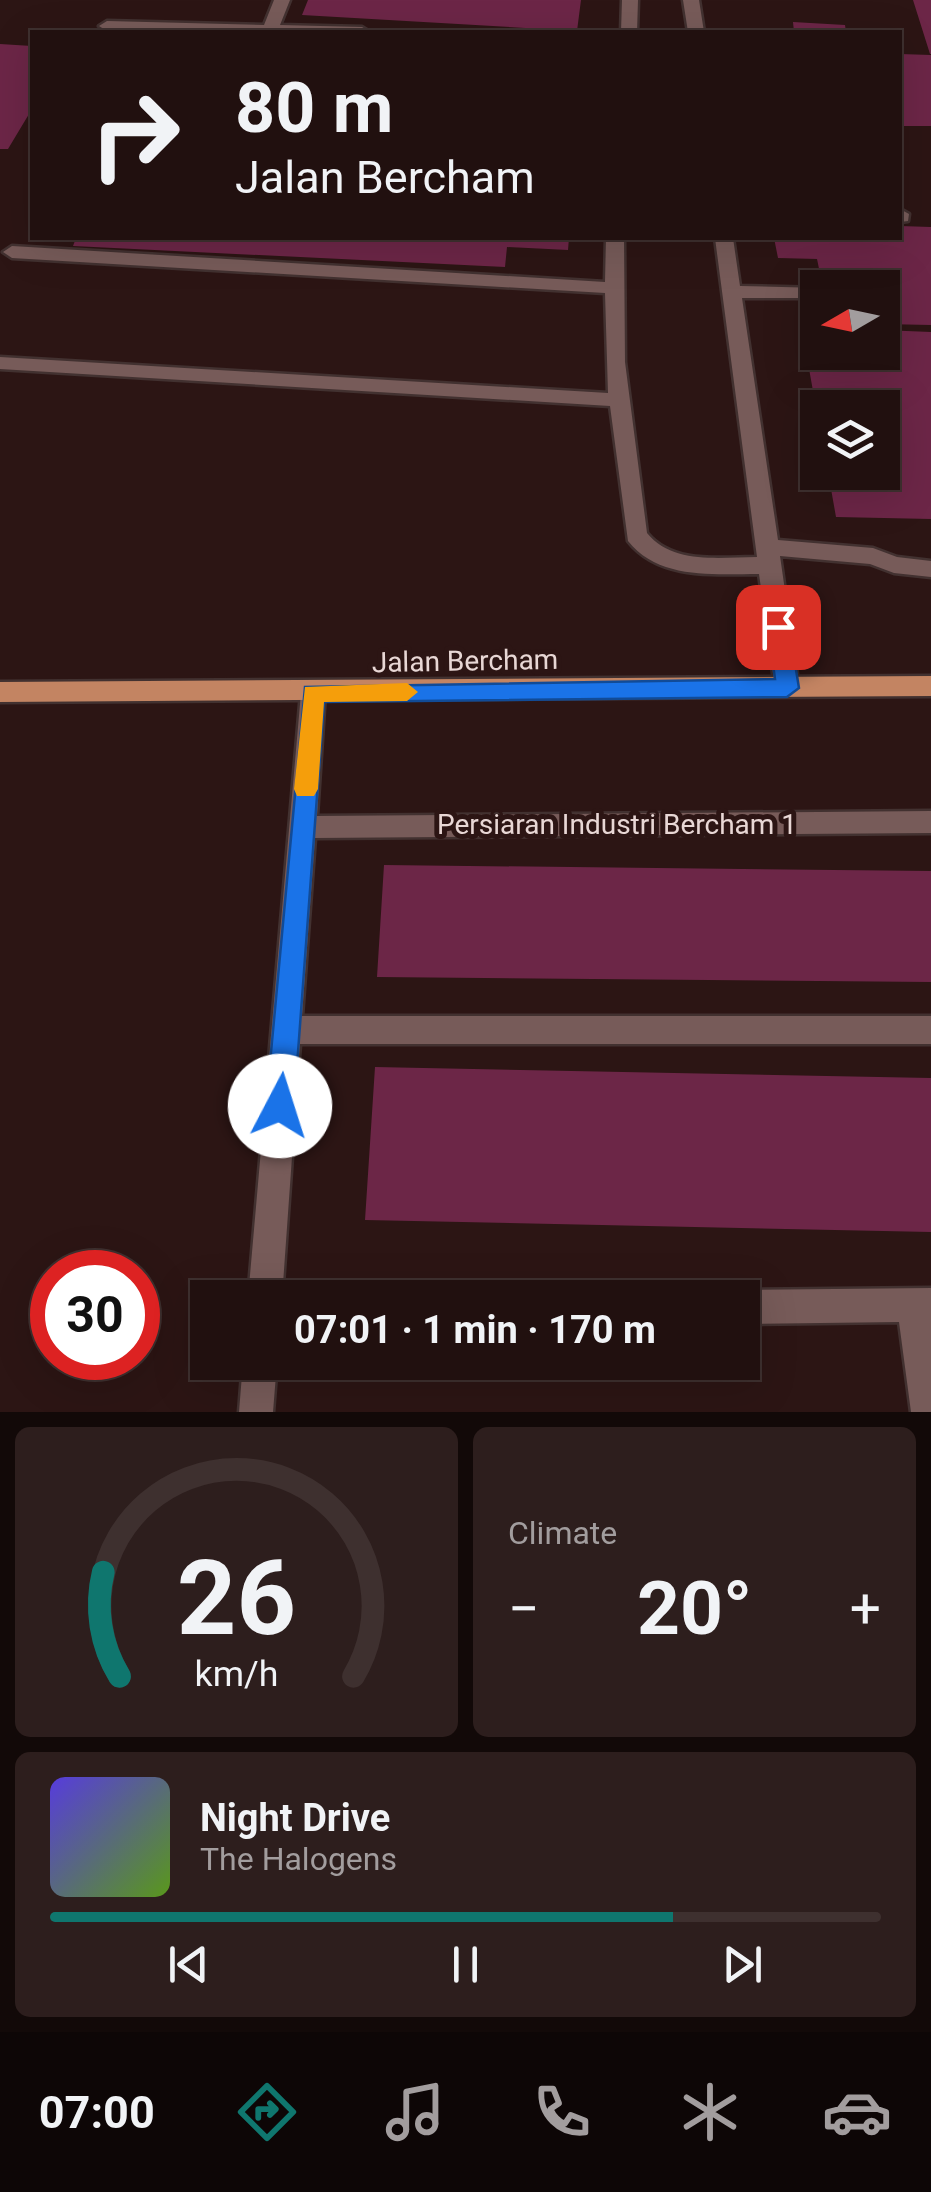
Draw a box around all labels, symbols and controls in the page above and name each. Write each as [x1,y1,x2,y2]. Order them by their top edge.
text: 80 m [235,67,393,149]
icon: right [70,70,200,200]
text: Jalan Bercham [235,151,535,204]
north arrow [800,270,900,370]
map controls [800,270,900,490]
button: layers [800,390,900,490]
pin [736,585,821,670]
icon: arrive [751,600,806,655]
street label: Jalan Bercham [371,643,559,679]
street label: Persiaran Industri Bercham 1 [437,808,797,841]
position arrow [228,1054,332,1158]
speed limit sign: 30 [30,1250,160,1380]
text: 07:01 · 1 min · 170 m [294,1308,656,1352]
text: Climate [508,1514,617,1552]
text: 26 [177,1538,296,1659]
text: 20° [637,1564,752,1652]
text: − [508,1577,539,1641]
text: + [850,1577,881,1641]
text: km/h [195,1653,278,1695]
text: Night Drive [200,1796,390,1840]
text: The Halogens [200,1840,397,1878]
icon: previous [161,1937,216,1992]
icon: pause [438,1937,493,1992]
icon: next [715,1937,770,1992]
icon: directions [232,2077,302,2147]
icon: music [380,2077,450,2147]
icon: phone [527,2077,597,2147]
icon: climate [675,2077,745,2147]
icon: car [822,2077,892,2147]
text: 07:00 [39,2086,155,2139]

